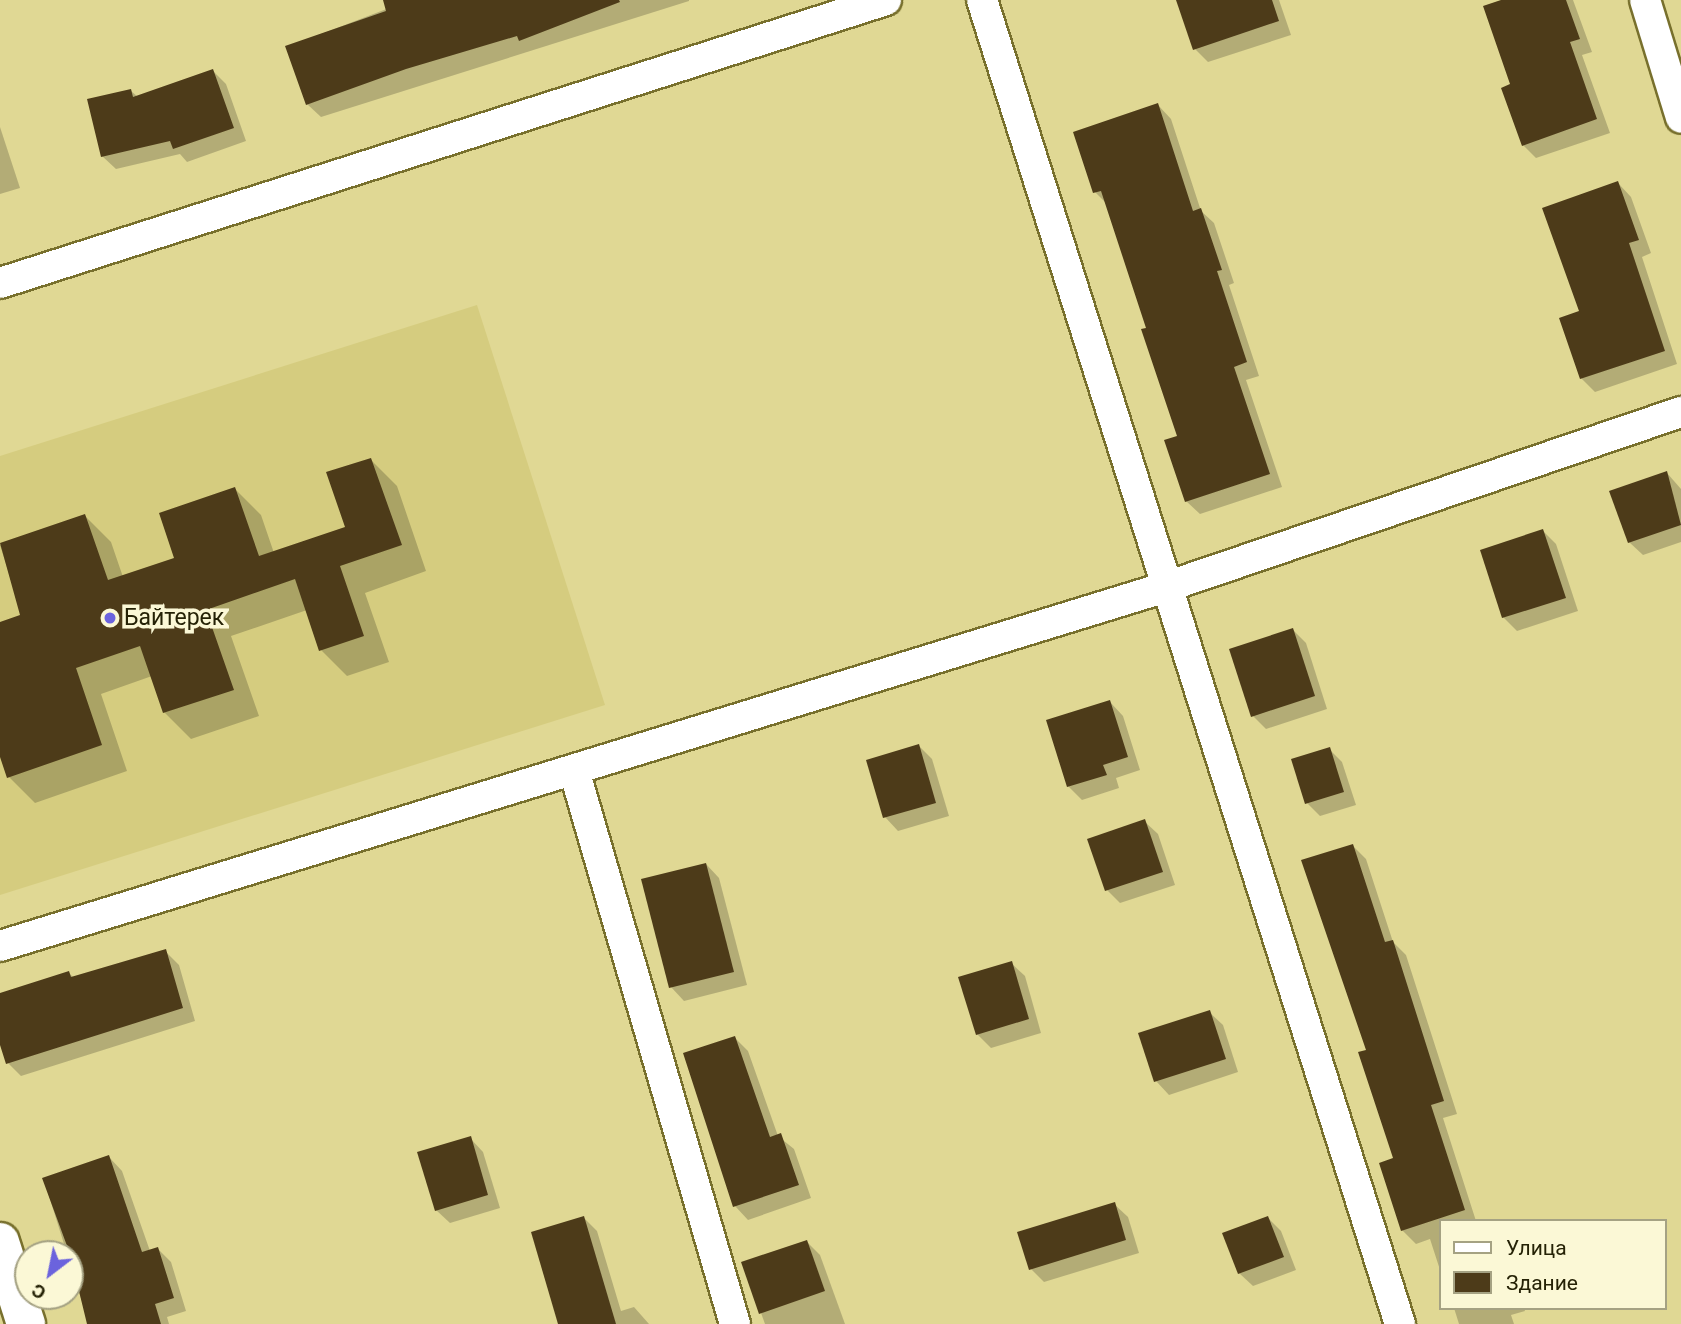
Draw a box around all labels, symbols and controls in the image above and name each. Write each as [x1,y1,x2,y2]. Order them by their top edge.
place label: Байтерек [124,604,224,632]
marker: Байтерек [102,610,118,626]
legend [1440,1219,1667,1310]
text: Улица [1506,1236,1567,1260]
north arrow [14,1240,84,1310]
text: Здание [1506,1271,1578,1295]
text: С [27,1278,50,1305]

